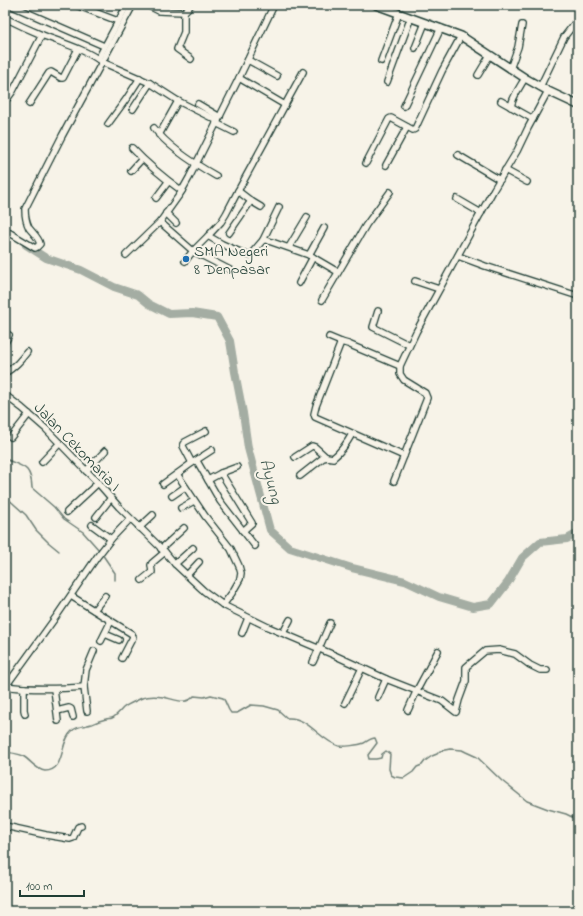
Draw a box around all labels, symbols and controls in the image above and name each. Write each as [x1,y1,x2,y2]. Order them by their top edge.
place label: SMA Negeri 8 Denpasar [194,240,270,282]
marker: SMA Negeri 8 Denpasar [181,254,191,264]
street label: Jalan Cekomaria I [28,397,126,498]
water label: Ayung [252,456,289,507]
scale bar [20,872,84,898]
text: 100 m [26,878,53,896]

